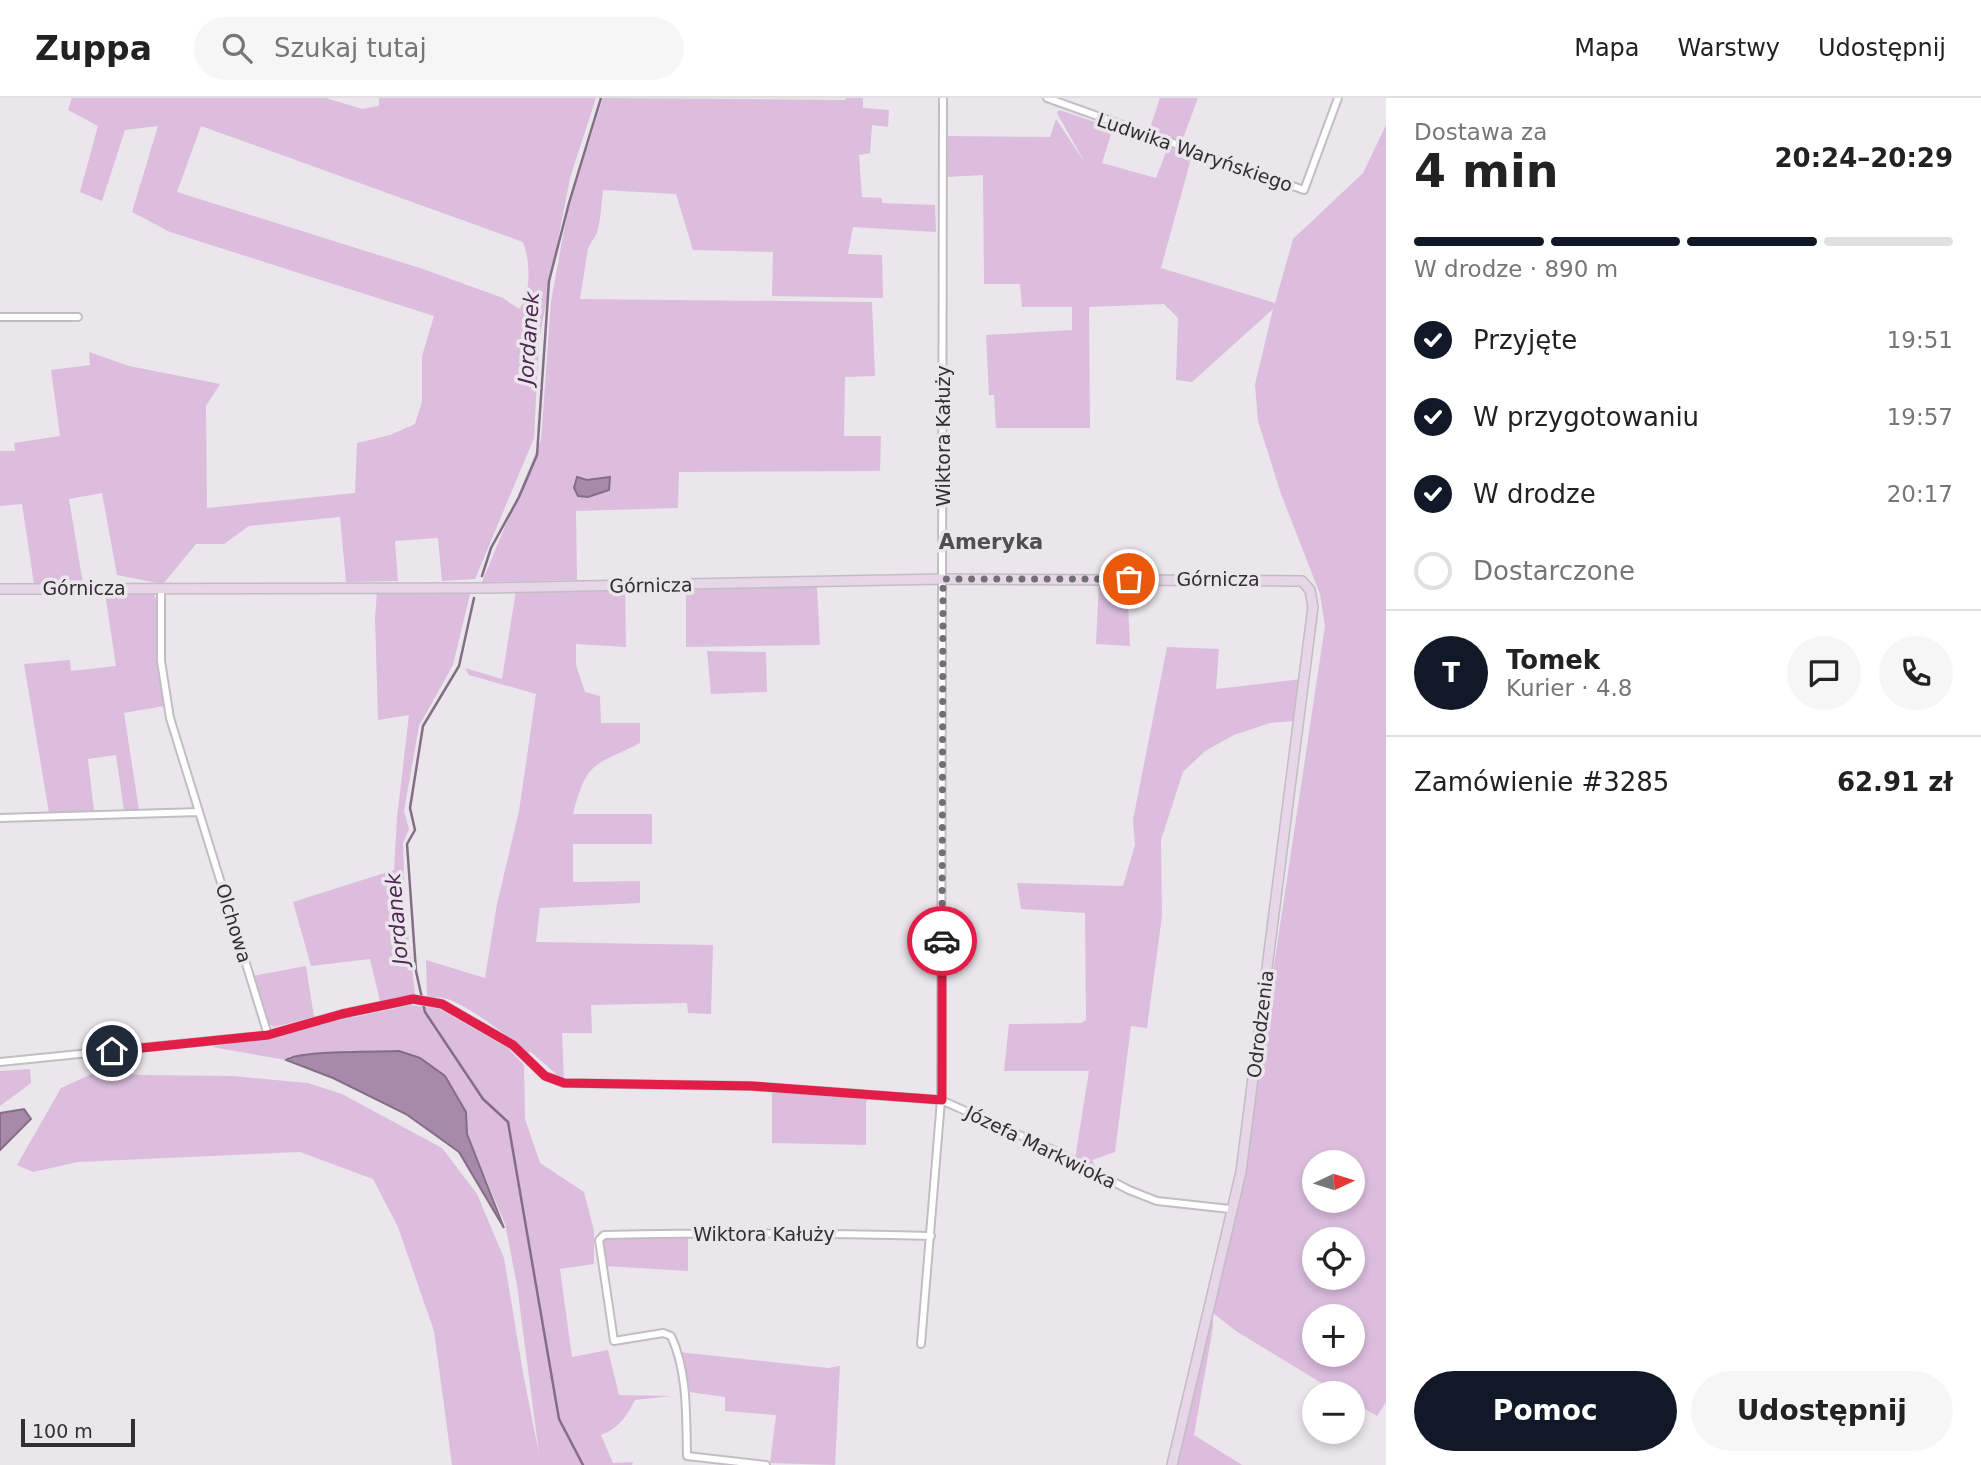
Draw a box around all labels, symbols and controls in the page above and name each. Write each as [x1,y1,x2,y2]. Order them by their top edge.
search box [194,17,684,80]
text: Zuppa [35,29,152,68]
icon: search [218,29,256,67]
text: Szukaj tutaj [274,33,427,63]
text: Mapa [1574,34,1640,62]
text: Warstwy [1678,34,1780,62]
text: Udostępnij [1818,34,1946,62]
street label: Ludwika Waryńskiego [1094,108,1296,196]
text: Dostawa za [1414,119,1547,145]
text: 20:24–20:29 [1774,143,1953,173]
text: 4 min [1414,144,1558,198]
text: W drodze · 890 m [1414,256,1618,282]
water label: Jordanek [514,290,544,389]
icon: check [1414,321,1452,359]
text: Przyjęte [1473,325,1577,355]
text: 19:51 [1887,327,1953,353]
street label: Wiktora Kałuży [932,365,954,507]
icon: check [1414,398,1452,436]
text: W przygotowaniu [1473,402,1699,432]
text: 19:57 [1887,404,1953,430]
icon: check [1414,475,1452,513]
text: W drodze [1473,479,1596,509]
text: 20:17 [1887,481,1953,507]
district label: Ameryka [939,530,1043,554]
pin [1099,549,1159,609]
text: Dostarczone [1473,556,1635,586]
icon: bag [1110,560,1148,598]
street label: Górnicza [1176,568,1260,590]
street label: Górnicza [609,573,693,597]
street label: Górnicza [42,577,126,599]
button: chat [1787,636,1861,710]
button: phone [1879,636,1953,710]
text: Tomek [1506,645,1600,675]
text: T [1442,658,1460,688]
text: Kurier · 4.8 [1506,675,1632,701]
text: Zamówienie #3285 [1414,767,1669,797]
text: 62.91 zł [1837,767,1953,797]
water label: Jordanek [381,871,413,970]
street label: Olchowa [212,881,256,965]
courier [907,906,977,976]
icon: car [923,922,961,960]
street label: Odrodzenia [1242,969,1278,1079]
pin [82,1021,142,1081]
icon: home [93,1032,131,1070]
street label: Józefa Markwioka [961,1101,1120,1193]
north arrow [1302,1150,1365,1213]
map controls [1302,1150,1365,1444]
street label: Wiktora Kałuży [693,1223,835,1245]
button: locate [1302,1227,1365,1290]
button: + [1302,1304,1365,1367]
button: Pomoc [1414,1371,1677,1451]
button: Udostępnij [1691,1371,1953,1451]
button: − [1302,1381,1365,1444]
scale bar [21,1416,135,1448]
text: 100 m [32,1420,93,1442]

